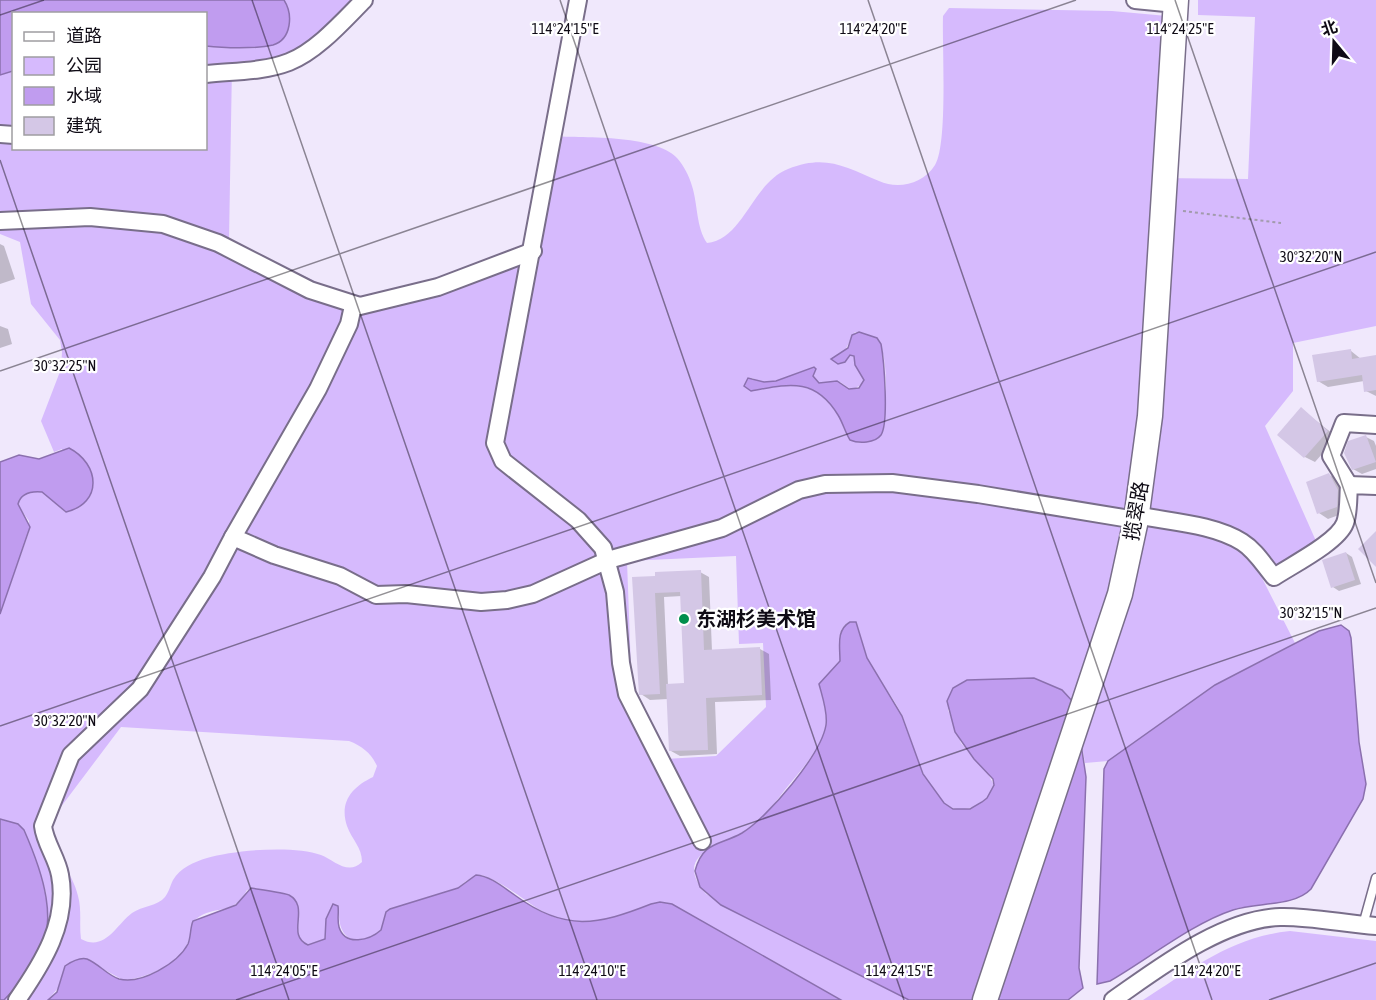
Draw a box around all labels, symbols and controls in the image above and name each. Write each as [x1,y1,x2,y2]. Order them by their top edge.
legend [12,12,207,150]
north arrow [1304,12,1364,72]
text: 北 [1319,17,1340,39]
text: 114°24'15"E [531,20,599,37]
text: 114°24'20"E [839,20,907,37]
text: 114°24'25"E [1146,20,1214,37]
text: 道路 [66,25,102,46]
text: 公园 [66,55,102,76]
text: 水域 [66,85,102,106]
text: 建筑 [66,115,102,136]
text: 30°32'20"N [1280,248,1342,265]
text: 30°32'25"N [34,357,96,374]
street label: 揽翠路 [1119,479,1152,542]
text: 30°32'15"N [1280,604,1342,621]
place label: 东湖杉美术馆 [696,607,816,630]
marker: 东湖杉美术馆 [677,612,691,626]
text: 30°32'20"N [34,712,96,729]
text: 114°24'05"E [250,962,318,979]
text: 114°24'10"E [558,962,626,979]
text: 114°24'15"E [865,962,933,979]
text: 114°24'20"E [1173,962,1241,979]

